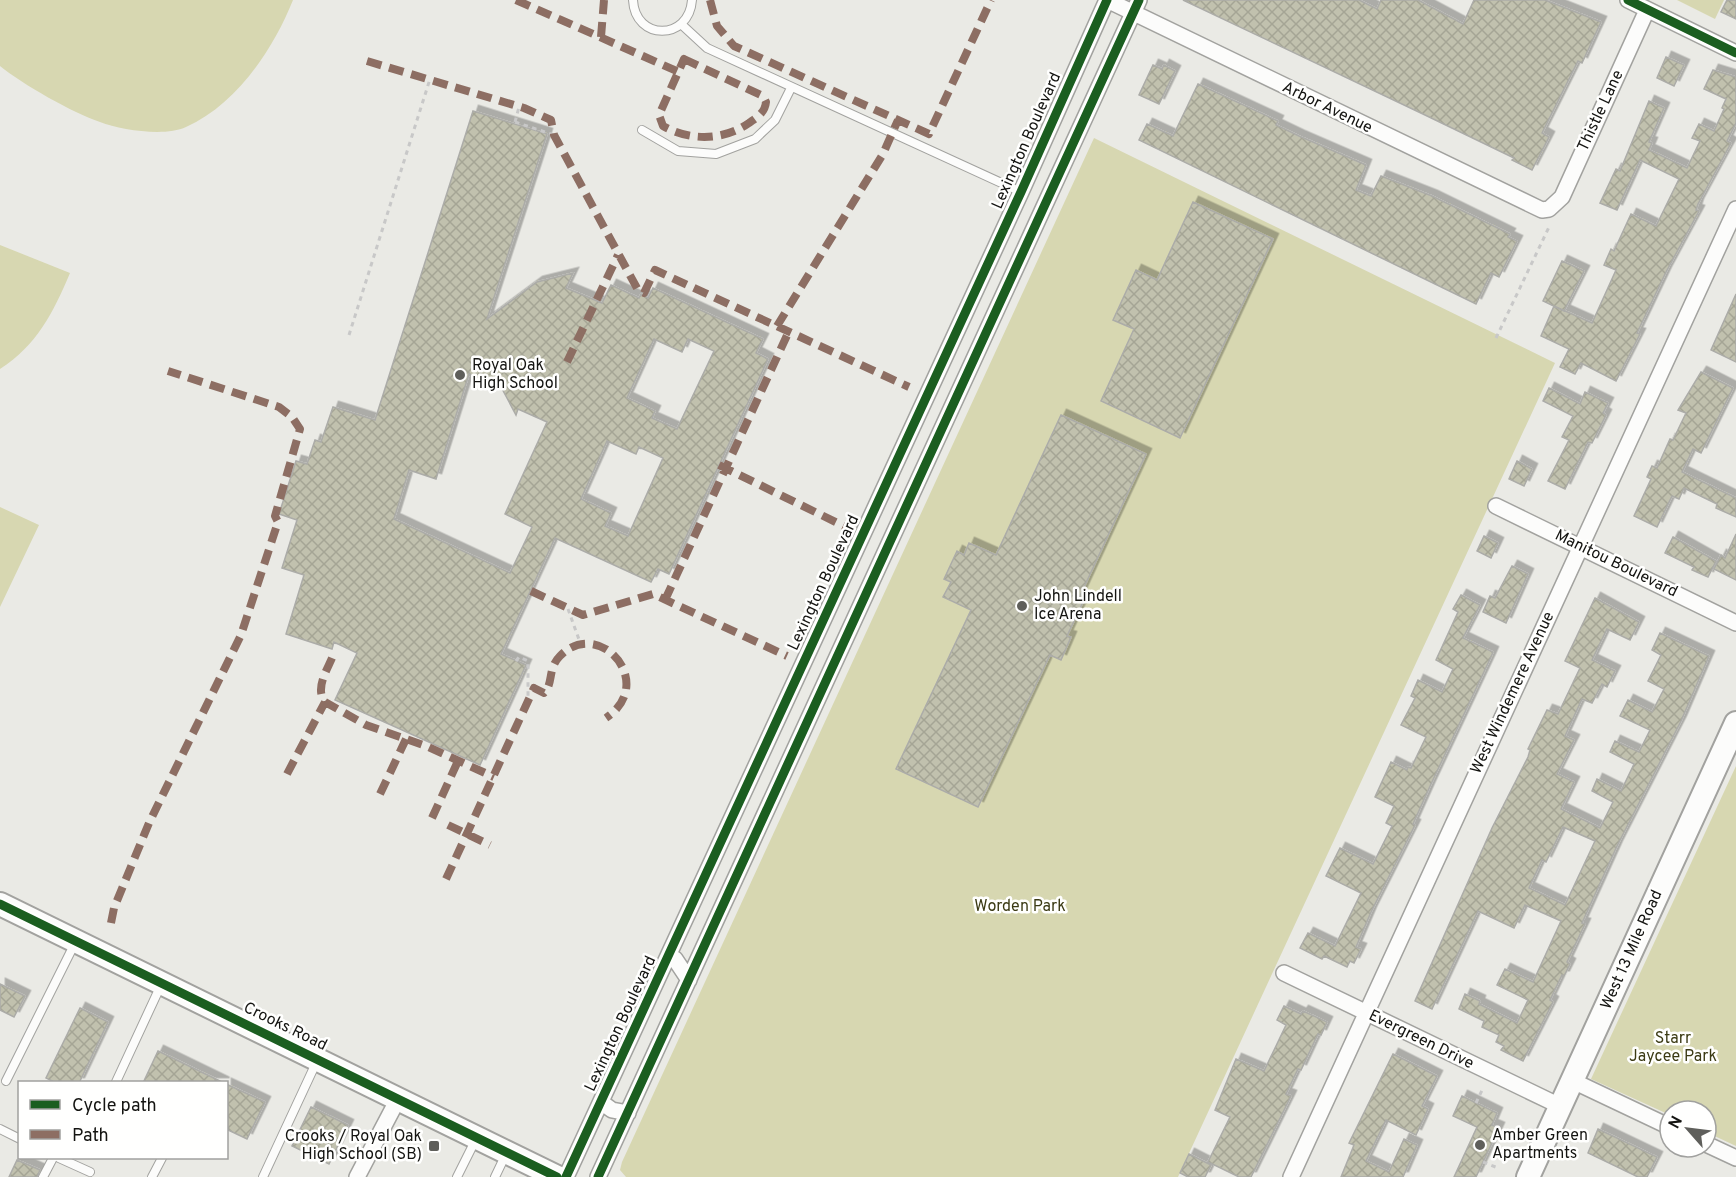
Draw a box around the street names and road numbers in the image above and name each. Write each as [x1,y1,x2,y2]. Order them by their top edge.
street label: Thistle Lane [1573,67,1629,155]
street label: Lexington Boulevard [988,70,1066,212]
street label: Arbor Avenue [1279,78,1375,138]
street label: Lexington Boulevard [784,512,864,654]
street label: Manitou Boulevard [1551,526,1681,602]
street label: West Windemere Avenue [1467,609,1559,777]
street label: West 13 Mile Road [1597,887,1667,1013]
street label: Lexington Boulevard [581,953,661,1095]
street label: Crooks Road [240,998,330,1056]
street label: Evergreen Drive [1365,1006,1477,1074]

